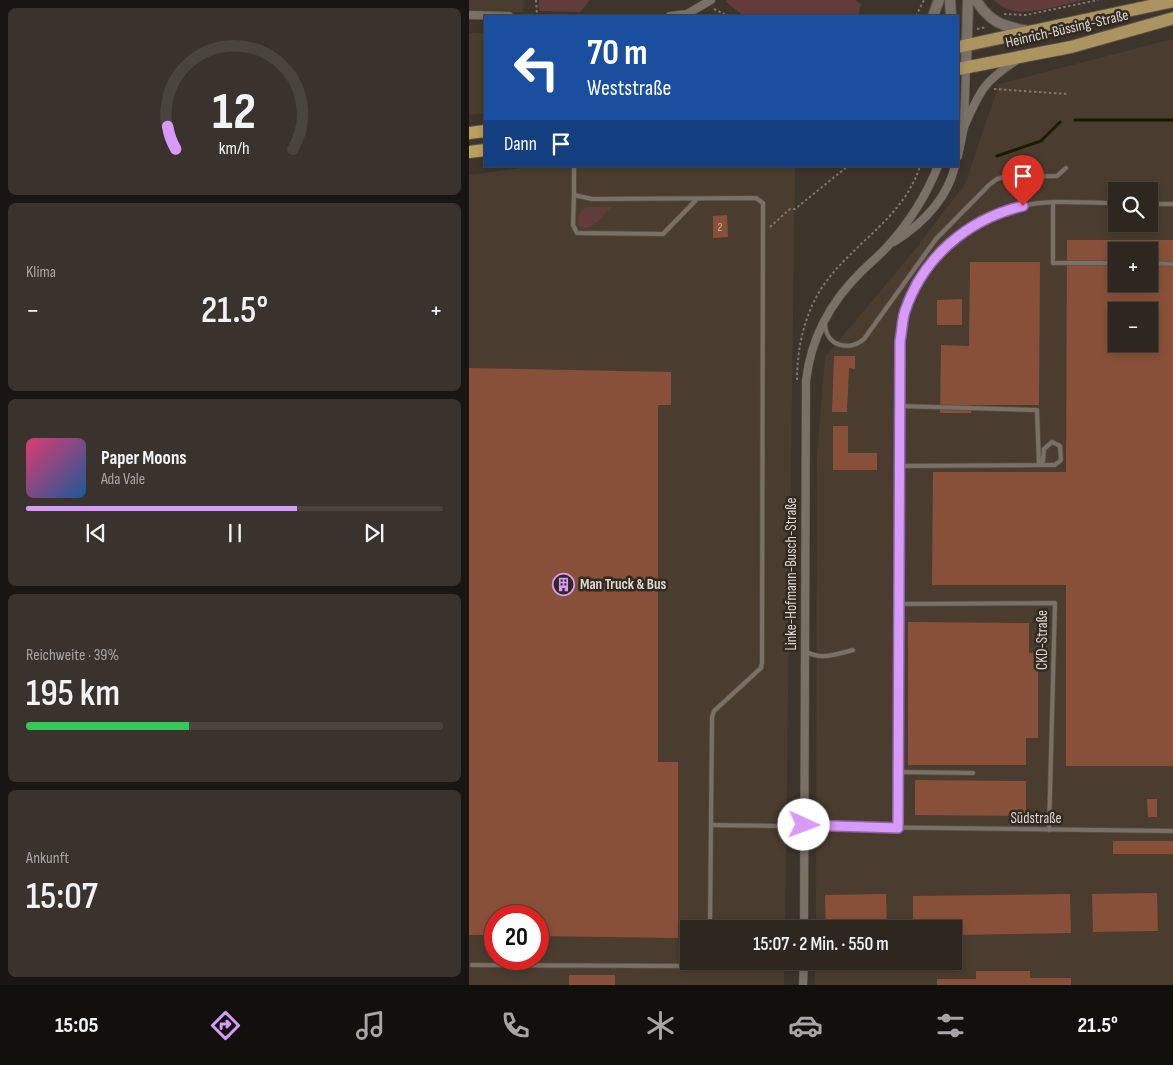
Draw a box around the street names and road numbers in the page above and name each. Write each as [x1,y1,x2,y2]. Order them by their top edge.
street label: Heinrich-Büssing-Straße [1004,6,1130,52]
street label: Linke-Hofmann-Busch-Straße [782,497,801,651]
street label: CKD-Straße [1033,610,1052,670]
street label: Südstraße [1010,809,1062,828]

